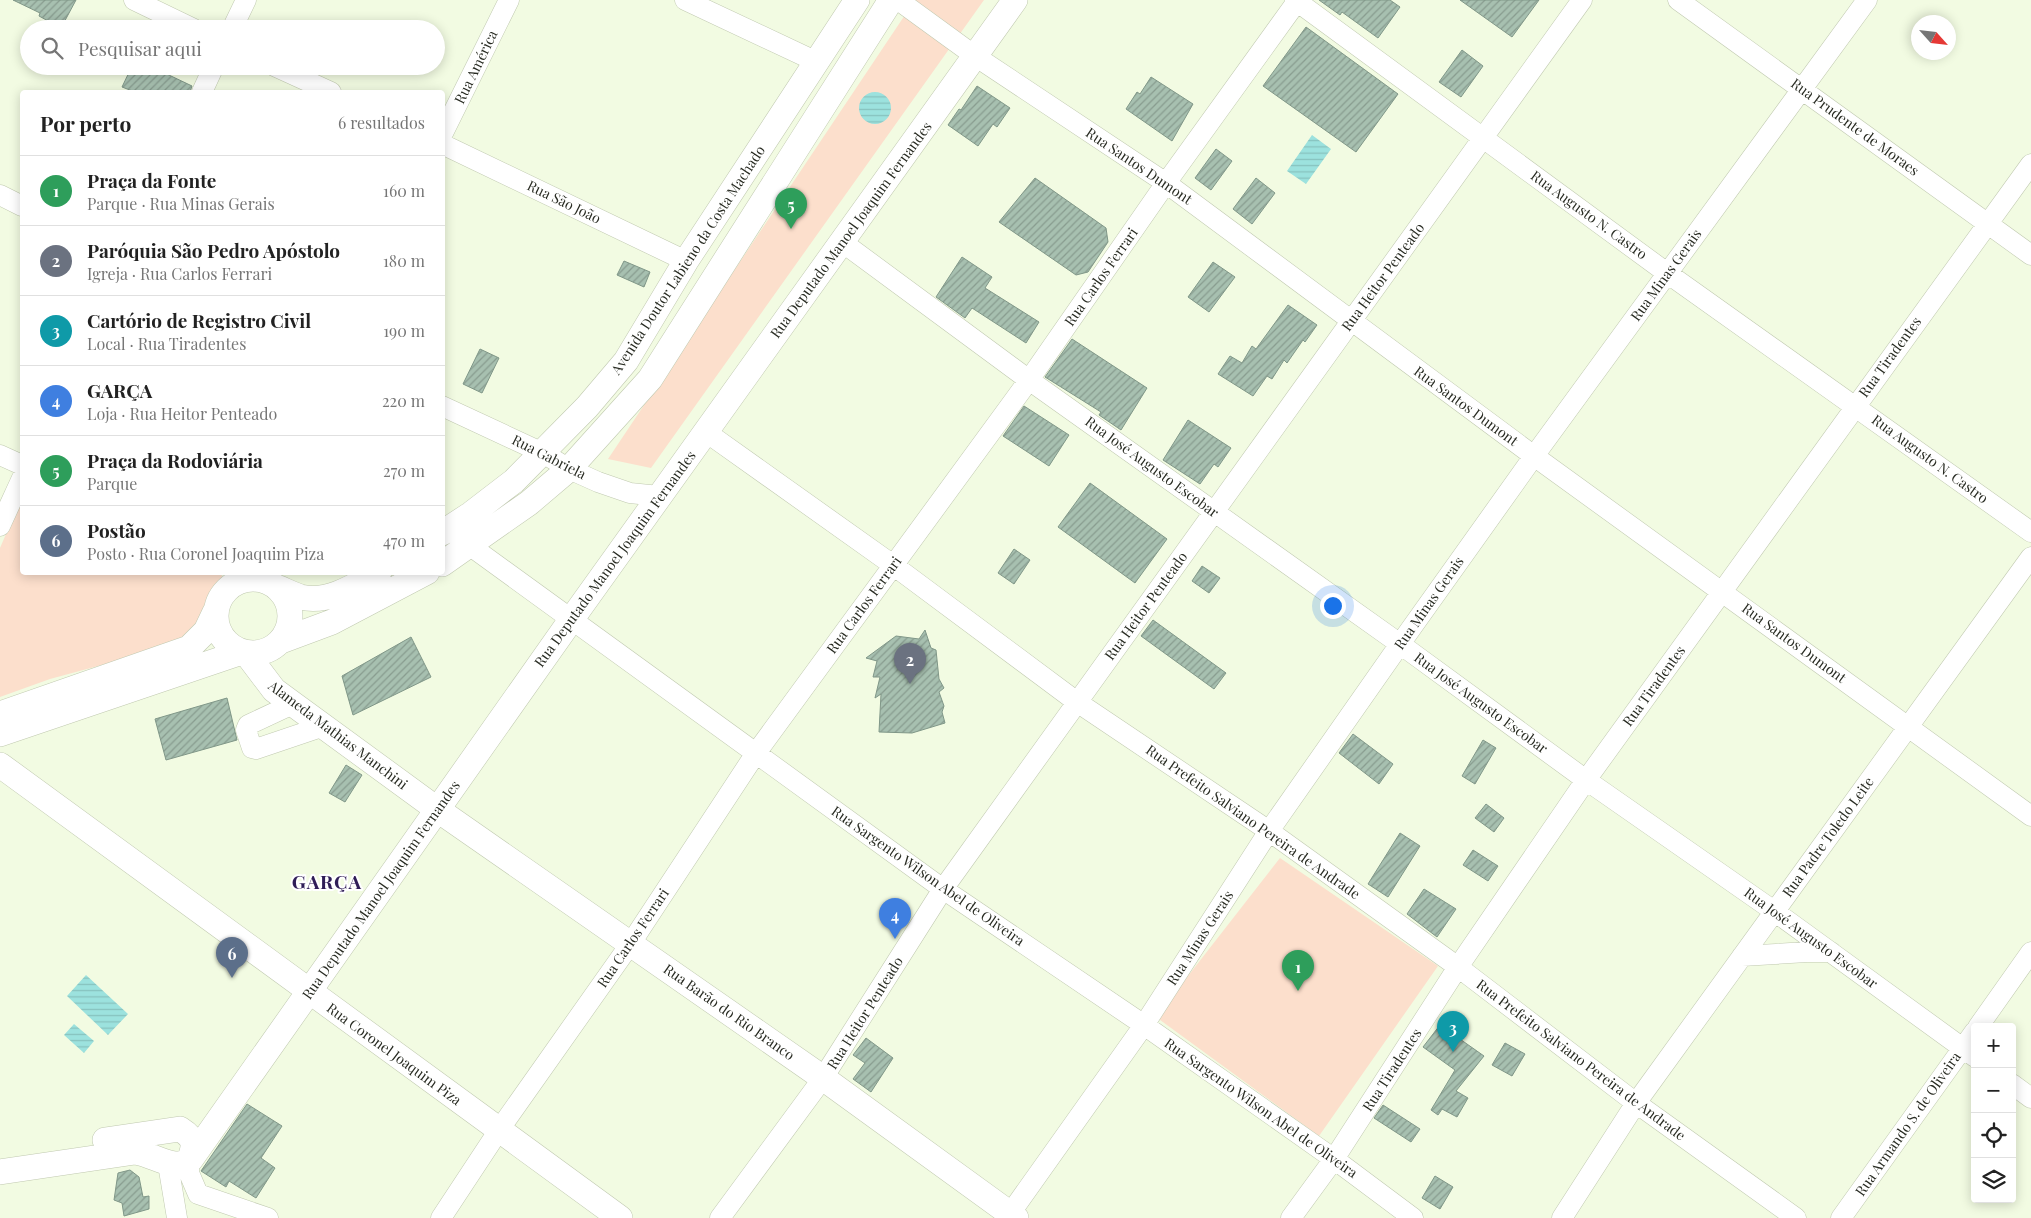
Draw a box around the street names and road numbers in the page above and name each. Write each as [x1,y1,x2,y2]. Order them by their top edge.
street label: Rua América [450,27,502,107]
street label: Rua Prudente de Moraes [1787,74,1923,180]
street label: Rua Deputado Manoel Joaquim Fernandes [766,118,936,342]
street label: Rua Santos Dumont [1082,123,1197,209]
street label: Avenida Doutor Labieno da Costa Machado [606,141,769,379]
street label: Rua Augusto N. Castro [1527,166,1652,263]
street label: Rua São João [524,176,605,228]
street label: Rua Heitor Penteado [1337,219,1428,335]
street label: Rua Carlos Ferrari [1060,224,1142,330]
street label: Rua Minas Gerais [1626,225,1705,325]
street label: Rua Tiradentes [1854,313,1925,401]
street label: Rua Santos Dumont [1410,361,1523,450]
street label: Rua Augusto N. Castro [1868,410,1993,507]
street label: Rua José Augusto Escobar [1082,412,1223,522]
street label: Rua Gabriela [509,430,589,483]
street label: Rua Deputado Manoel Joaquim Fernandes [530,447,700,671]
street label: Rua Heitor Penteado [1100,548,1191,664]
street label: Rua Carlos Ferrari [822,552,905,657]
street label: Rua Minas Gerais [1389,552,1468,653]
street label: Rua Santos Dumont [1738,598,1851,687]
street label: Rua Tiradentes [1618,642,1689,730]
street label: Rua José Augusto Escobar [1411,648,1552,758]
street label: Alameda Mathias Manchini [264,675,412,793]
street label: Rua Prefeito Salviano Pereira de Andrade [1143,740,1364,903]
street label: Rua Padre Toledo Leite [1778,773,1878,901]
street label: Rua Deputado Manoel Joaquim Fernandes [297,777,464,1003]
street label: Rua Sargento Wilson Abel de Oliveira [828,801,1029,950]
street label: Rua José Augusto Escobar [1741,883,1882,993]
street label: Rua Carlos Ferrari [592,884,673,991]
street label: Rua Minas Gerais [1162,887,1237,989]
street label: Rua Heitor Penteado [822,953,907,1073]
street label: Rua Barão do Rio Branco [660,959,799,1064]
street label: Rua Prefeito Salviano Pereira de Andrade [1473,975,1690,1145]
street label: Rua Coronel Joaquim Piza [323,998,466,1109]
street label: Rua Tiradentes [1358,1025,1425,1115]
street label: Rua Sargento Wilson Abel de Oliveira [1161,1033,1362,1182]
street label: Rua Armando S. de Oliveira [1851,1048,1965,1200]

